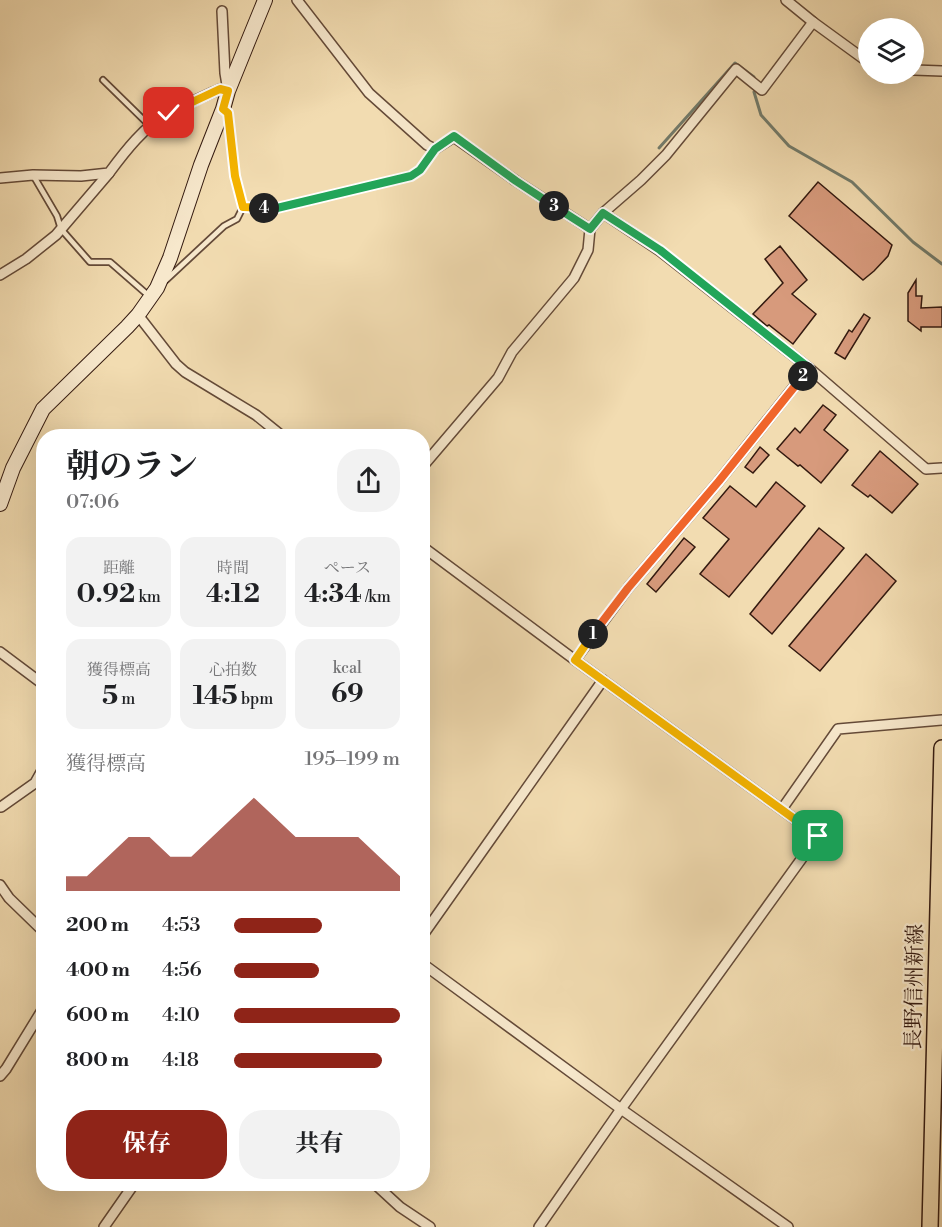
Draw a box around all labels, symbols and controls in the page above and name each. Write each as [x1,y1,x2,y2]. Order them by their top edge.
map controls [858,18,924,84]
button: layers [858,18,924,84]
pin [143,87,194,138]
icon: check [152,96,185,129]
pin: 3 [539,191,569,221]
pin: 4 [249,193,279,223]
text: 3 [549,196,559,216]
text: 4 [259,198,269,218]
pin: 2 [788,361,818,391]
text: 2 [798,366,808,386]
text: 朝のラン [66,447,198,488]
button: share [337,449,400,512]
text: 07:06 [66,490,119,515]
text: 距離 [103,558,135,578]
text: 時間 [217,558,249,578]
text: ペース [324,558,371,578]
text: 0.92 [77,578,135,610]
text: 4:12 [206,578,260,610]
text: 4:34 [304,578,362,610]
text: km [135,587,161,607]
text: /km [362,587,391,607]
pin: 1 [578,619,608,649]
text: 1 [589,624,597,644]
text: kcal [333,658,362,678]
text: 獲得標高 [87,660,151,680]
text: 心拍数 [209,660,257,680]
text: 69 [331,678,364,710]
text: 5 [102,680,118,712]
text: 145 [193,680,238,712]
text: m [118,689,135,709]
text: bpm [238,689,273,709]
text: 195–199 m [304,747,400,772]
text: 獲得標高 [66,752,146,777]
pin [792,810,843,861]
icon: arrive [801,819,834,852]
text: 200 m [66,913,129,938]
text: 4:53 [162,913,200,938]
street label: 長野信州新線 [901,924,929,1050]
text: 400 m [66,958,130,983]
text: 4:56 [162,958,202,983]
text: 600 m [66,1003,129,1028]
text: 4:10 [162,1003,200,1028]
text: 800 m [66,1048,129,1073]
text: 4:18 [162,1048,199,1073]
button: 保存 [66,1110,227,1179]
button: 共有 [239,1110,400,1179]

